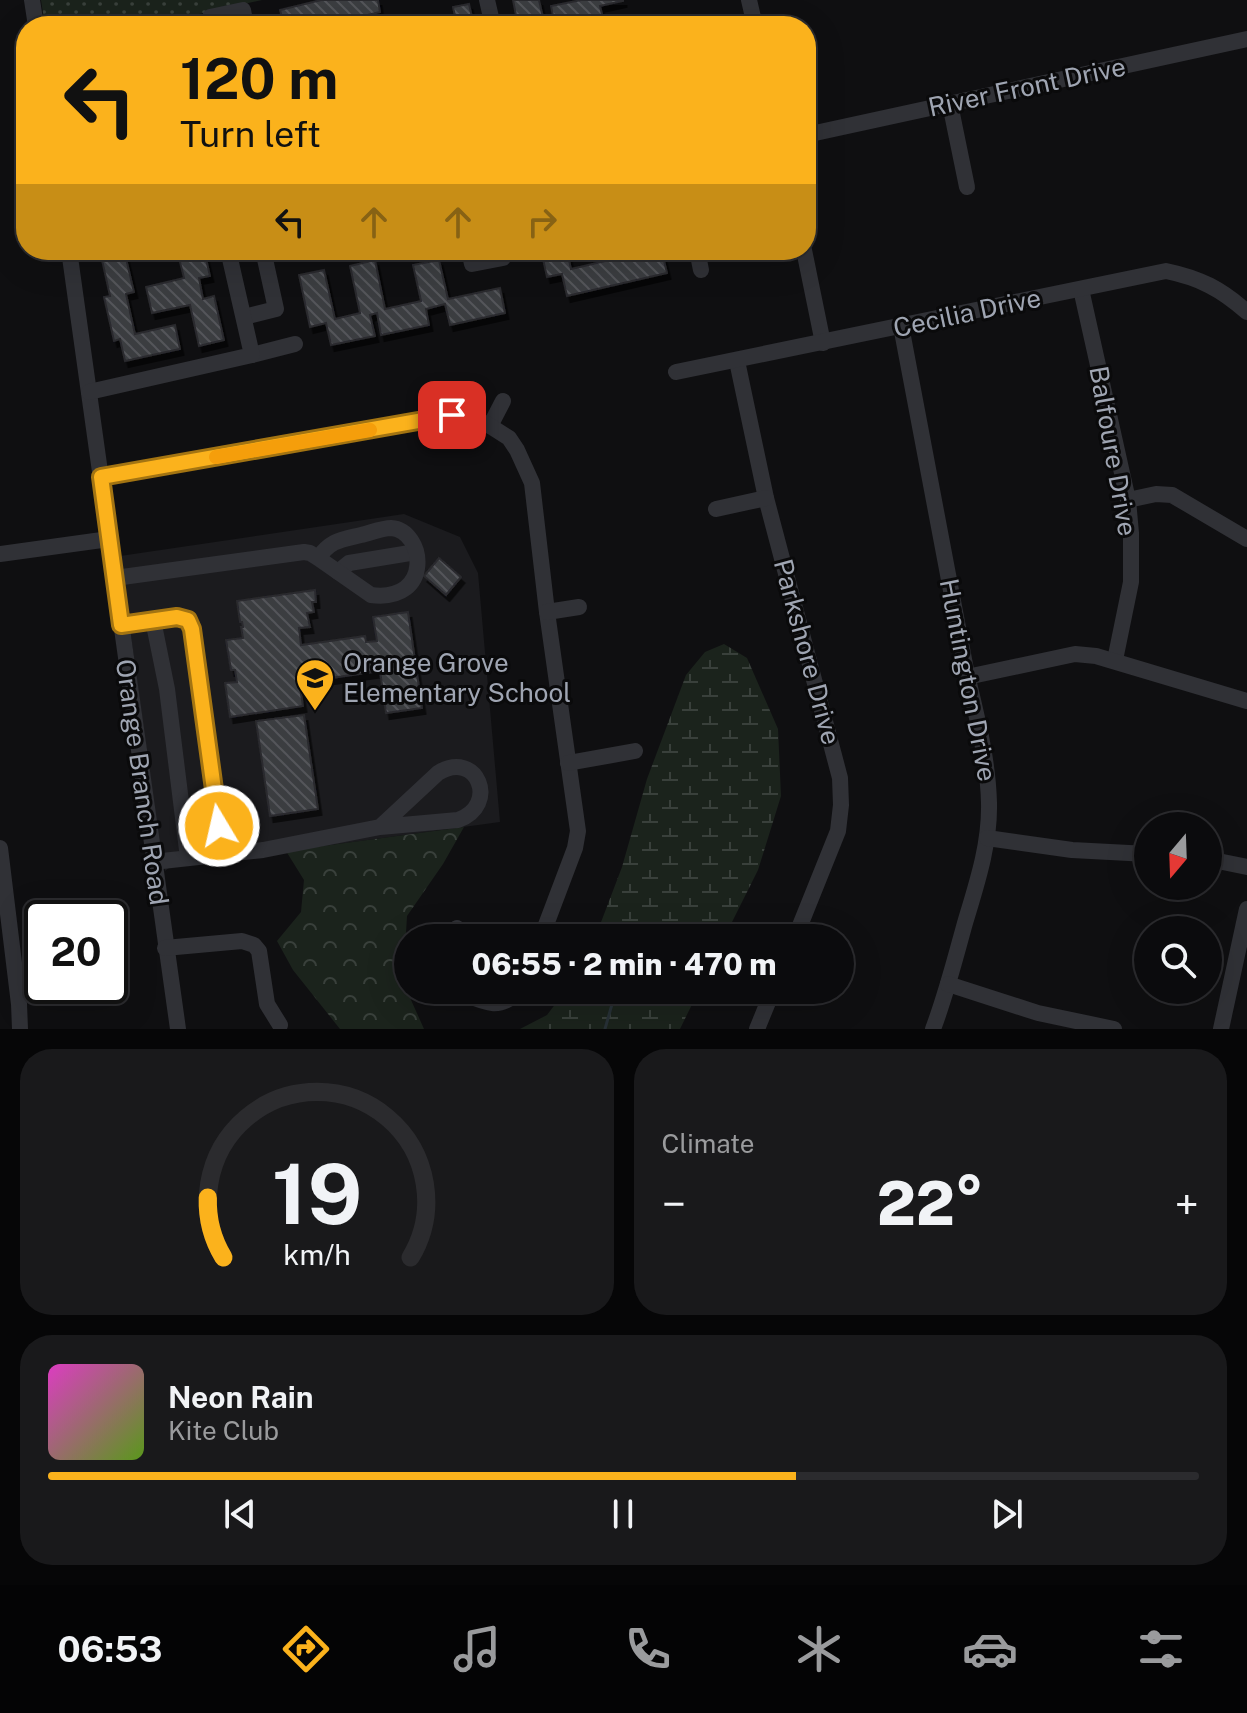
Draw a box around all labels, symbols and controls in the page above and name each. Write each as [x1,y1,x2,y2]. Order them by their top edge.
text: 120 m [180,46,338,112]
icon: left [48,48,152,152]
street label: River Front Drive [925,50,1128,123]
text: Turn left [180,113,321,155]
icon: left [268,200,312,244]
icon: ahead [352,200,396,244]
icon: ahead [436,200,480,244]
icon: right [520,200,564,244]
street label: Cecilia Drive [890,282,1044,343]
street label: Balfoure Drive [1083,363,1144,538]
pin [418,381,486,449]
icon: arrive [430,393,474,437]
street label: Parkshore Drive [768,556,847,748]
street label: Huntington Drive [934,576,1003,784]
place label: Orange Grove Elementary School [343,647,571,708]
street label: Orange Branch Road [110,657,175,907]
school or university icon: Orange Grove Elementary School [294,657,336,712]
position arrow [177,784,261,868]
north arrow [1134,812,1222,900]
map controls [1134,812,1222,1004]
speed limit sign: 20 [24,900,128,1004]
button: search [1134,916,1222,1004]
text: 06:55 · 2 min · 470 m [471,946,777,982]
text: Climate [662,1128,755,1159]
text: 19 [272,1145,362,1243]
text: 22° [877,1168,984,1239]
text: − [662,1178,686,1230]
text: + [1175,1178,1199,1230]
text: km/h [283,1238,350,1271]
text: Neon Rain [168,1379,314,1415]
text: Kite Club [168,1415,279,1446]
icon: previous [218,1492,262,1536]
icon: pause [601,1492,645,1536]
icon: next [985,1492,1029,1536]
icon: directions [278,1621,334,1677]
icon: music [449,1621,505,1677]
icon: phone [620,1621,676,1677]
icon: climate [791,1621,847,1677]
icon: car [962,1621,1018,1677]
icon: filters [1133,1621,1189,1677]
text: 06:53 [58,1628,162,1670]

